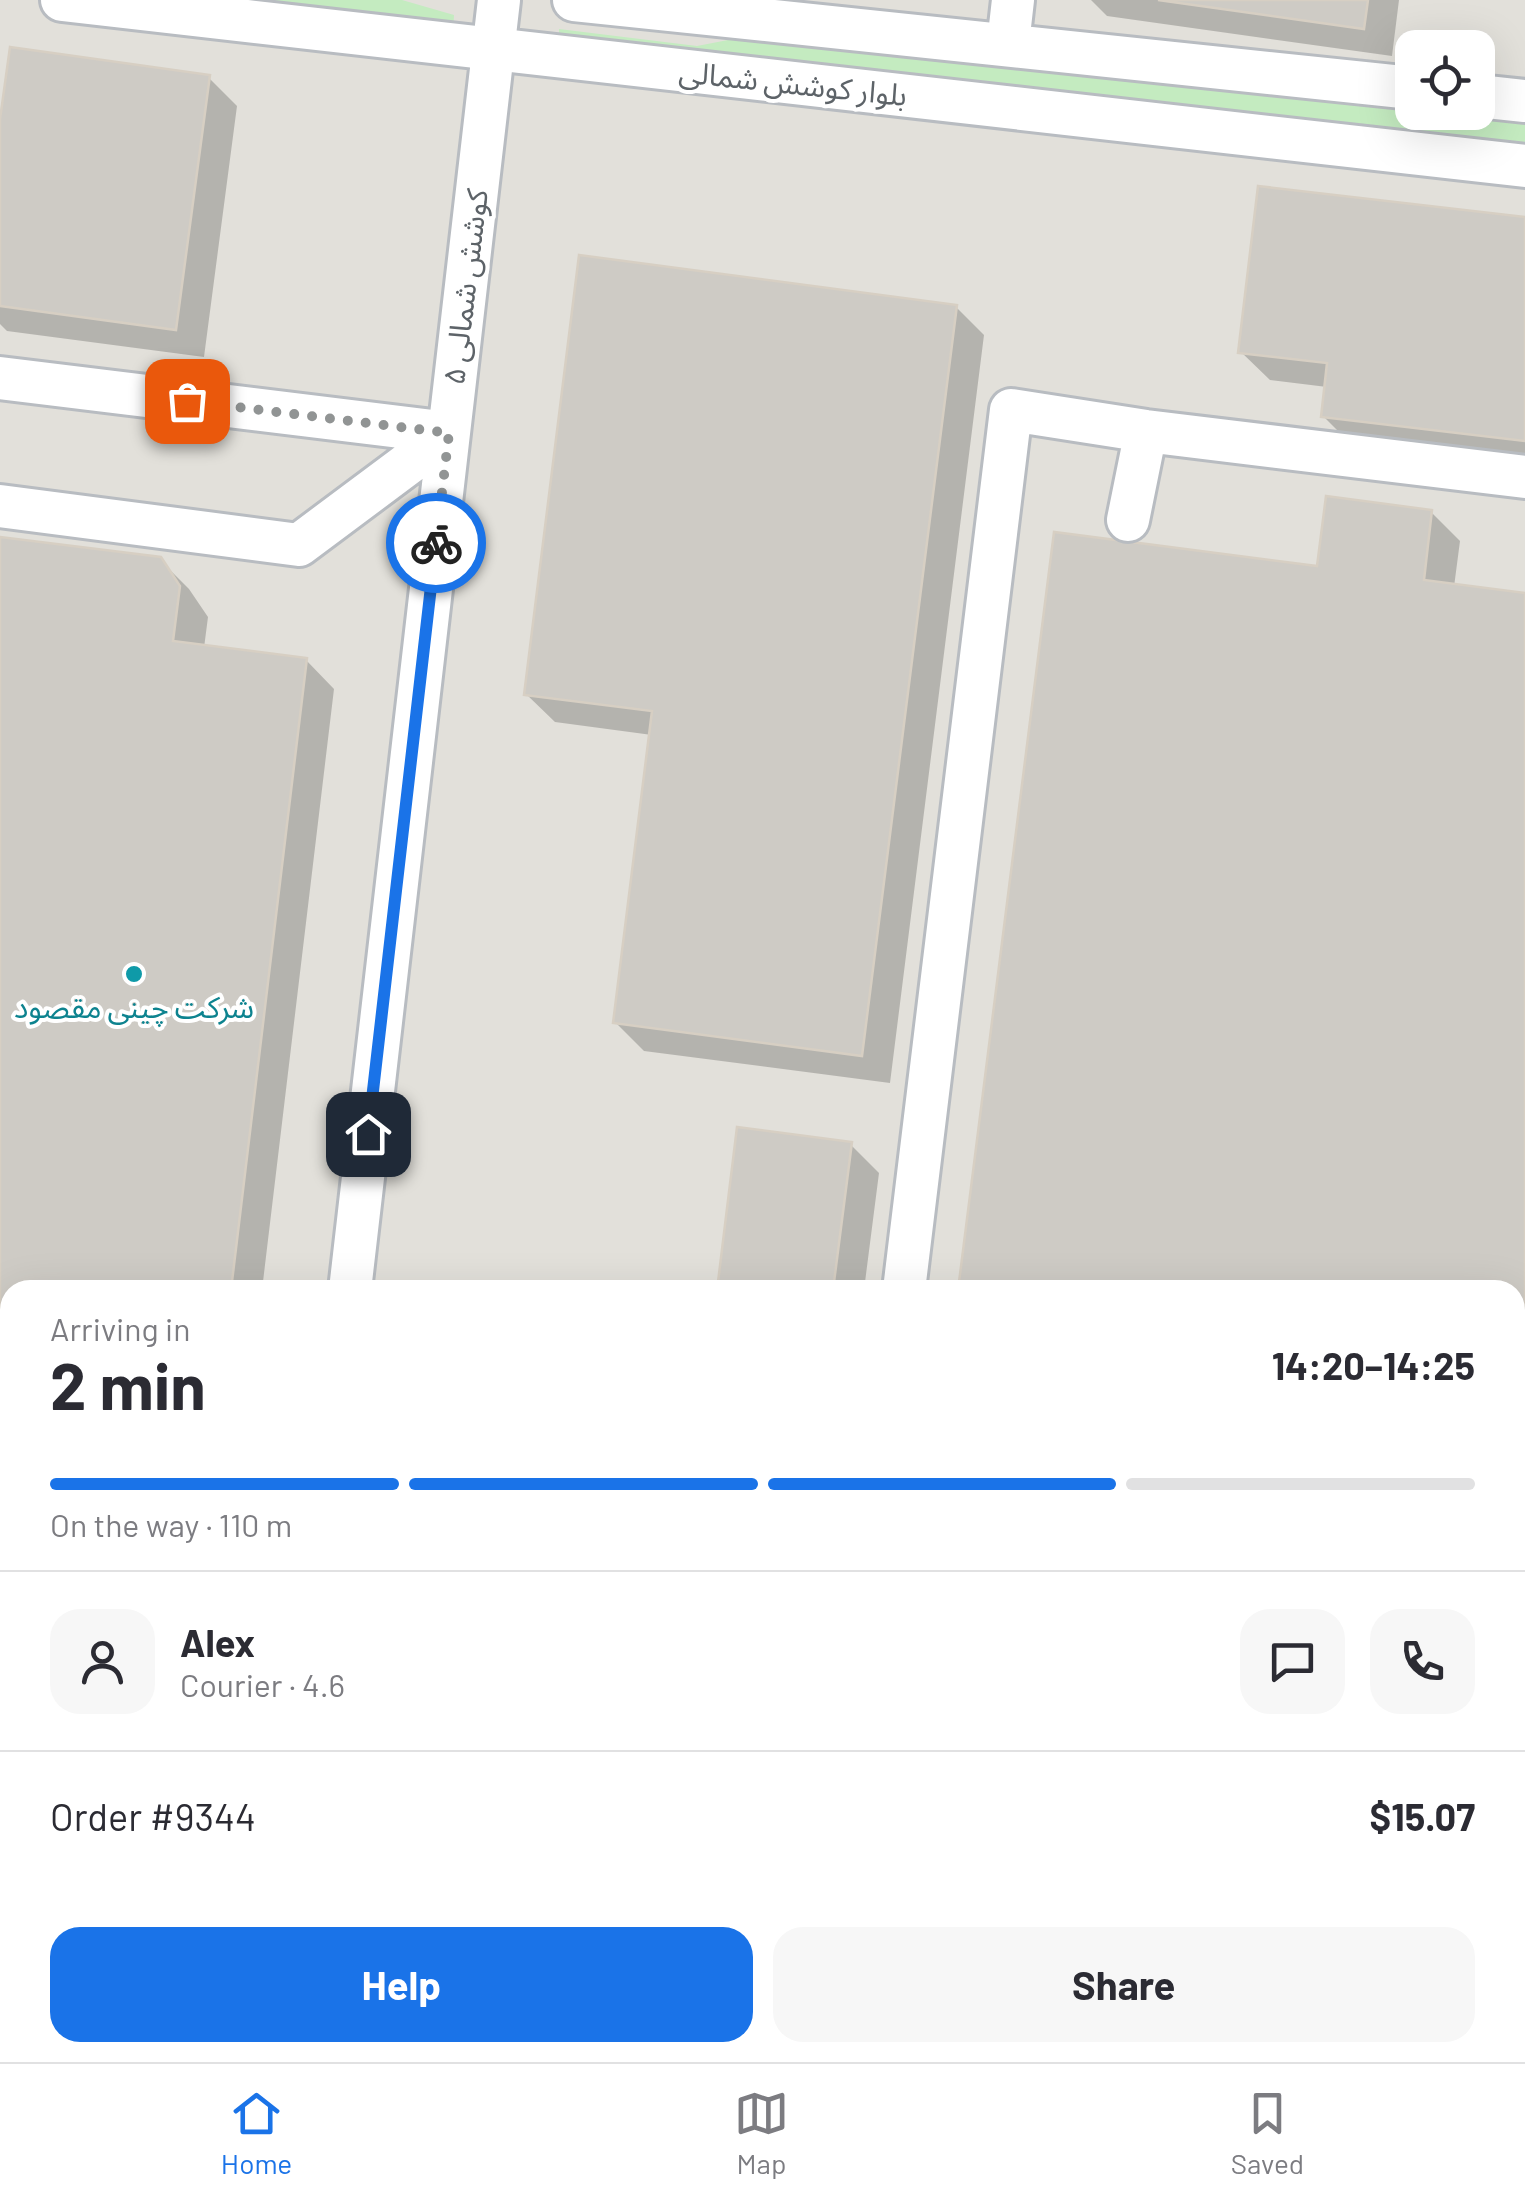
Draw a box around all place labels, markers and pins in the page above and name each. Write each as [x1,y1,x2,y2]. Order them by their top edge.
pin [145,359,230,444]
marker: شرکت چینی مقصود [123,963,145,985]
place label: شرکت چینی مقصود [14,988,254,1027]
pin [326,1092,411,1177]

